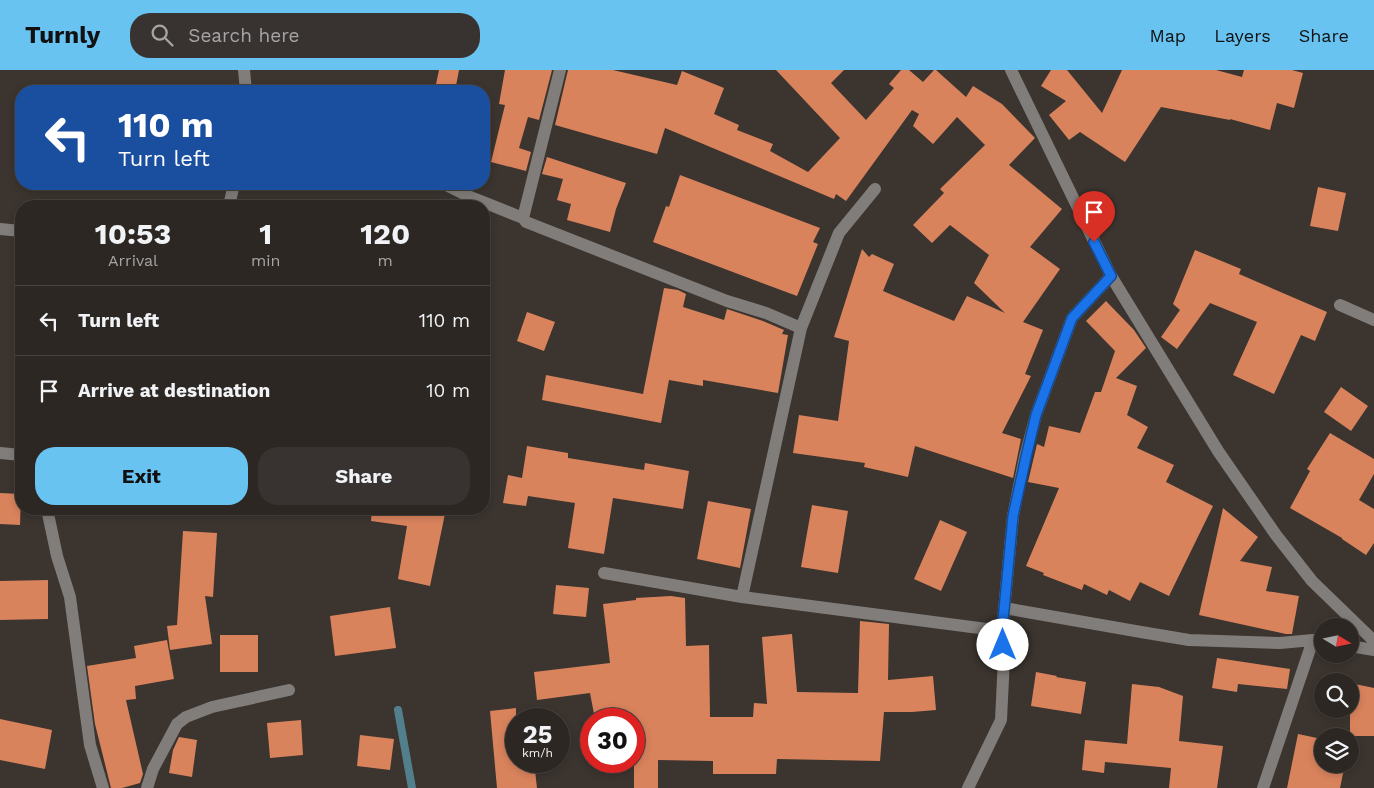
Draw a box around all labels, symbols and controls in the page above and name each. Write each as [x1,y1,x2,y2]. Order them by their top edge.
search box [130,13,480,58]
text: Turnly [25,21,100,49]
icon: search [148,21,176,49]
text: Search here [188,24,300,47]
text: Map [1149,25,1186,46]
text: Layers [1214,25,1271,46]
text: Share [1299,25,1349,46]
text: 110 m [118,104,214,146]
icon: left [35,105,100,170]
text: Turn left [118,146,210,171]
pin [1073,191,1115,242]
icon: arrive [1080,198,1108,226]
text: 10:53 [95,216,171,251]
text: 1 [259,216,272,251]
text: 120 [360,216,410,251]
text: Arrival [108,251,158,270]
text: min [251,251,280,270]
text: m [378,251,393,270]
icon: left [35,307,63,335]
text: Turn left [78,309,159,332]
text: 110 m [419,309,470,332]
icon: arrive [35,377,63,405]
text: Arrive at destination [78,379,270,402]
text: 10 m [426,379,470,402]
button: Exit [35,447,248,505]
button: Share [258,447,470,505]
position arrow [976,618,1028,670]
north arrow [1314,618,1359,662]
map controls [1314,618,1359,773]
button: search [1314,673,1359,718]
speed limit sign: 30 [580,708,645,773]
text: 25 [523,720,552,749]
button: layers [1314,728,1359,773]
text: km/h [522,746,553,760]

